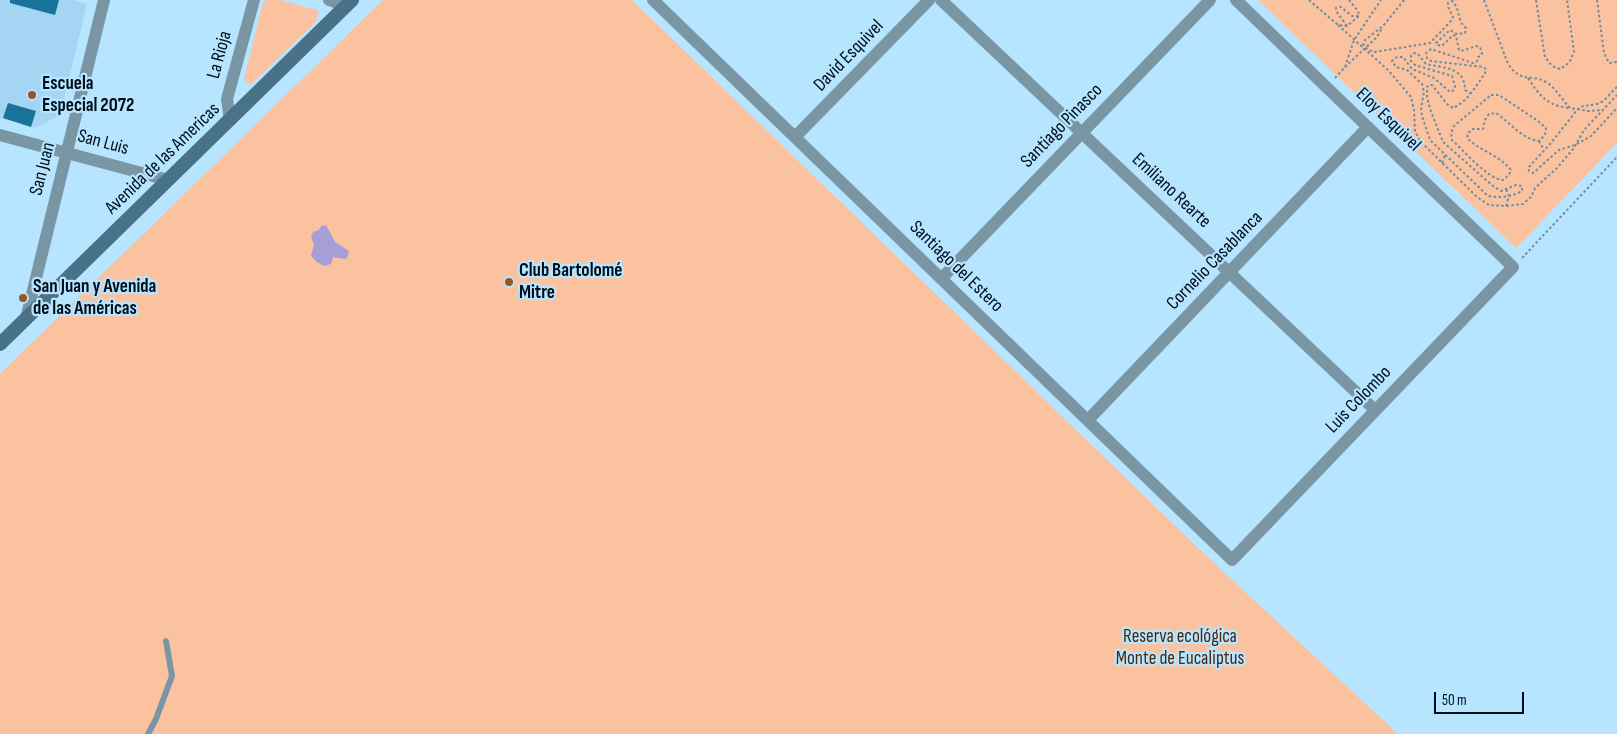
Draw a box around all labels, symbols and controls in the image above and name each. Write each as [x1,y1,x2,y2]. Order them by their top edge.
street label: David Esquivel [809,15,889,97]
street label: La Rioja [203,29,237,81]
place label: Escuela Especial 2072 [42,73,134,117]
street label: Santiago Pinasco [1016,79,1108,173]
street label: Eloy Esquivel [1351,83,1425,157]
marker: Escuela Especial 2072 [26,89,38,101]
street label: Avenida de las Americas [101,98,225,220]
street label: San Luis [75,125,131,161]
street label: San Juan [25,140,61,198]
street label: Emiliano Rearte [1127,149,1215,233]
street label: Cornelio Casablanca [1162,207,1268,315]
street label: Santiago del Estero [904,216,1008,318]
place label: Club Bartolomé Mitre [519,260,622,304]
place label: San Juan y Avenida de las Américas [33,276,156,320]
marker: Club Bartolomé Mitre [503,276,515,288]
marker: San Juan y Avenida de las Américas [17,292,29,304]
street label: Luis Colombo [1321,362,1397,438]
park label: Reserva ecológica Monte de Eucaliptus [1116,626,1244,670]
scale bar [1437,682,1527,714]
text: 50 m [1442,691,1467,710]

